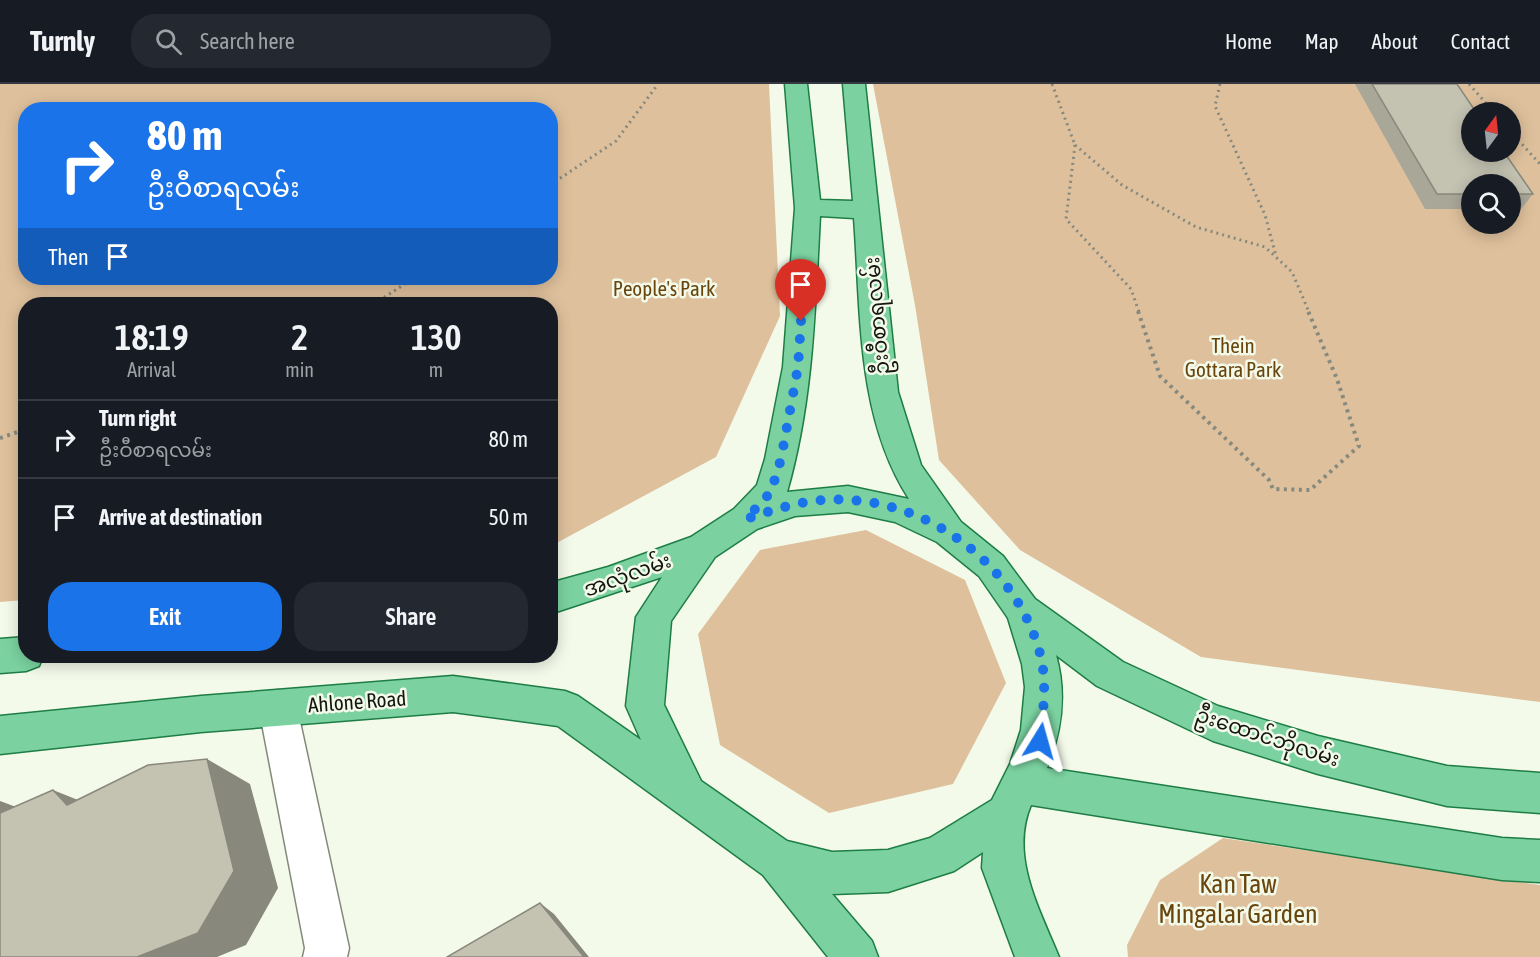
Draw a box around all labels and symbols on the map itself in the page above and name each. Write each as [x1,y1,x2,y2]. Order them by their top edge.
north arrow [1461,102,1521,162]
street label: ဦးဝီစာရလမ်း [856,255,899,376]
pin [775,259,826,321]
park label: People's Park [613,276,715,300]
park label: Thein Gottara Park [1185,333,1281,381]
street label: အလုံလမ်း [579,544,676,607]
street label: Ahlone Road [307,686,407,716]
street label: ဦးထောင်ဘိုလမ်း [1191,699,1344,776]
position arrow [1008,709,1072,773]
park label: Kan Taw Mingalar Garden [1158,869,1318,929]

